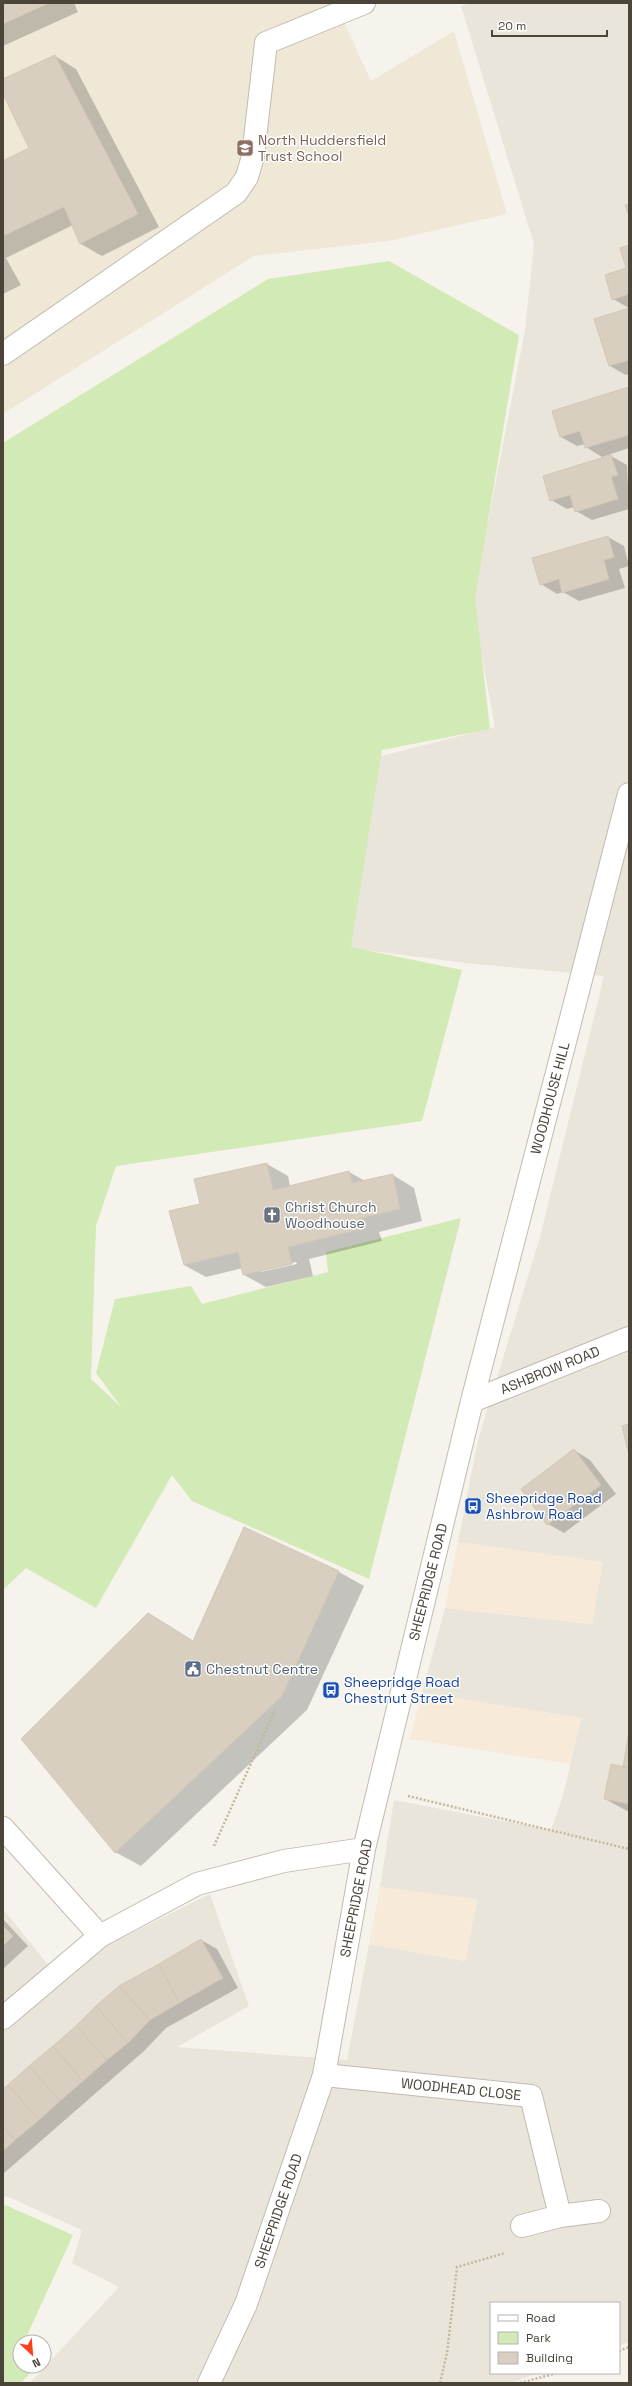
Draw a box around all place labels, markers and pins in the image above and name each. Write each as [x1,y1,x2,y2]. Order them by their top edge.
place label: North Huddersfield Trust School [258,131,386,165]
school or university icon: North Huddersfield Trust School [235,138,255,158]
place label: Christ Church Woodhouse [285,1198,377,1232]
church icon: Christ Church Woodhouse [262,1205,282,1225]
place label: Sheepridge Road Ashbrow Road [486,1489,602,1523]
bus stop icon: Sheepridge Road Ashbrow Road [463,1496,483,1516]
public building icon: Chestnut Centre [183,1659,203,1679]
place label: Chestnut Centre [206,1660,318,1678]
place label: Sheepridge Road Chestnut Street [344,1673,460,1707]
bus stop icon: Sheepridge Road Chestnut Street [321,1680,341,1700]

